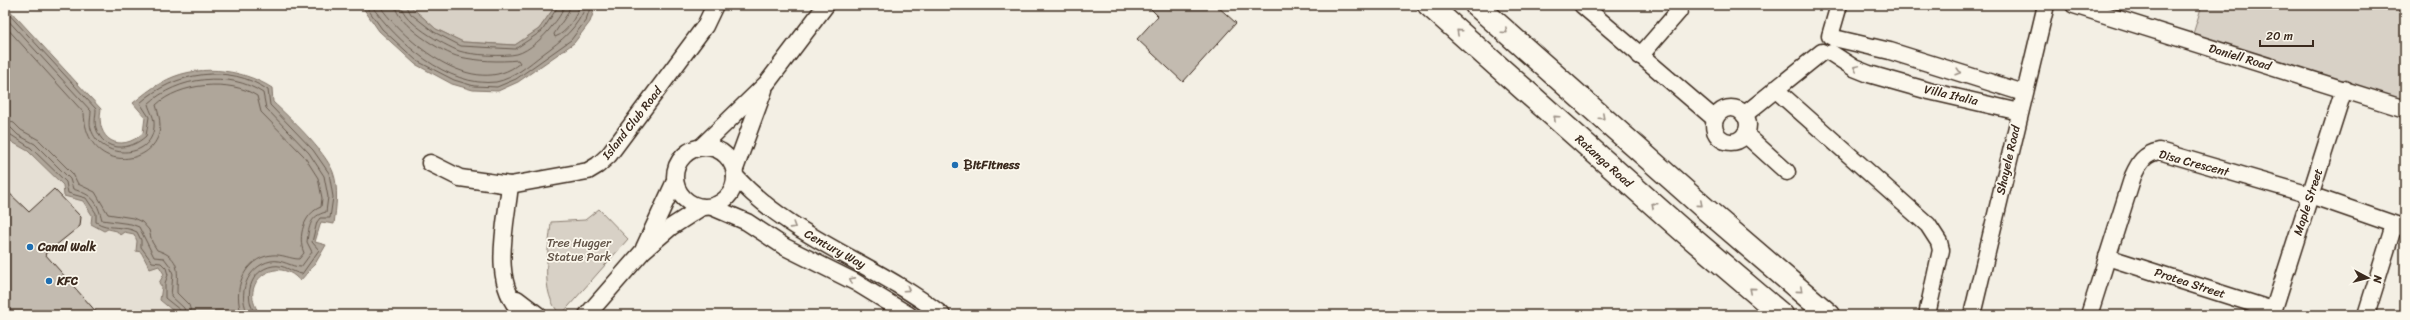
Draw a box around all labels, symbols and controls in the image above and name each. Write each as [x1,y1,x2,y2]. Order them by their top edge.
scale bar [2260,22,2313,48]
text: 20 m [2266,25,2293,47]
one-way arrow [1501,26,1508,33]
one-way arrow [1456,29,1464,37]
street label: Daniell Road [2206,37,2276,77]
one-way arrow [1853,65,1860,73]
one-way arrow [1954,67,1961,76]
street label: Villa Italia [1922,78,1981,112]
street label: Island Club Road [596,80,669,165]
one-way arrow [1598,113,1605,120]
one-way arrow [1554,116,1561,123]
street label: Shayele Road [1989,122,2027,197]
street label: Ratanga Road [1570,129,1639,194]
street label: Disa Crescent [2157,143,2233,183]
place label: ₿itFitness [963,154,1020,176]
marker: ₿itFitness [950,160,960,170]
street label: Maple Street [2287,166,2329,238]
one-way arrow [1695,199,1702,206]
one-way arrow [1651,202,1658,209]
one-way arrow [789,221,796,229]
street label: Century Way [800,223,871,275]
park label: Tree Hugger Statue Park [547,232,612,268]
place label: Canal Walk [37,236,96,258]
marker: Canal Walk [25,242,35,252]
north arrow [2348,258,2388,298]
street label: Protea Street [2152,261,2228,305]
place label: KFC [56,270,79,292]
text: N [2367,273,2387,284]
marker: KFC [44,276,54,286]
one-way arrow [849,278,856,285]
one-way arrow [902,285,909,292]
one-way arrow [1795,285,1802,292]
one-way arrow [1749,287,1757,294]

